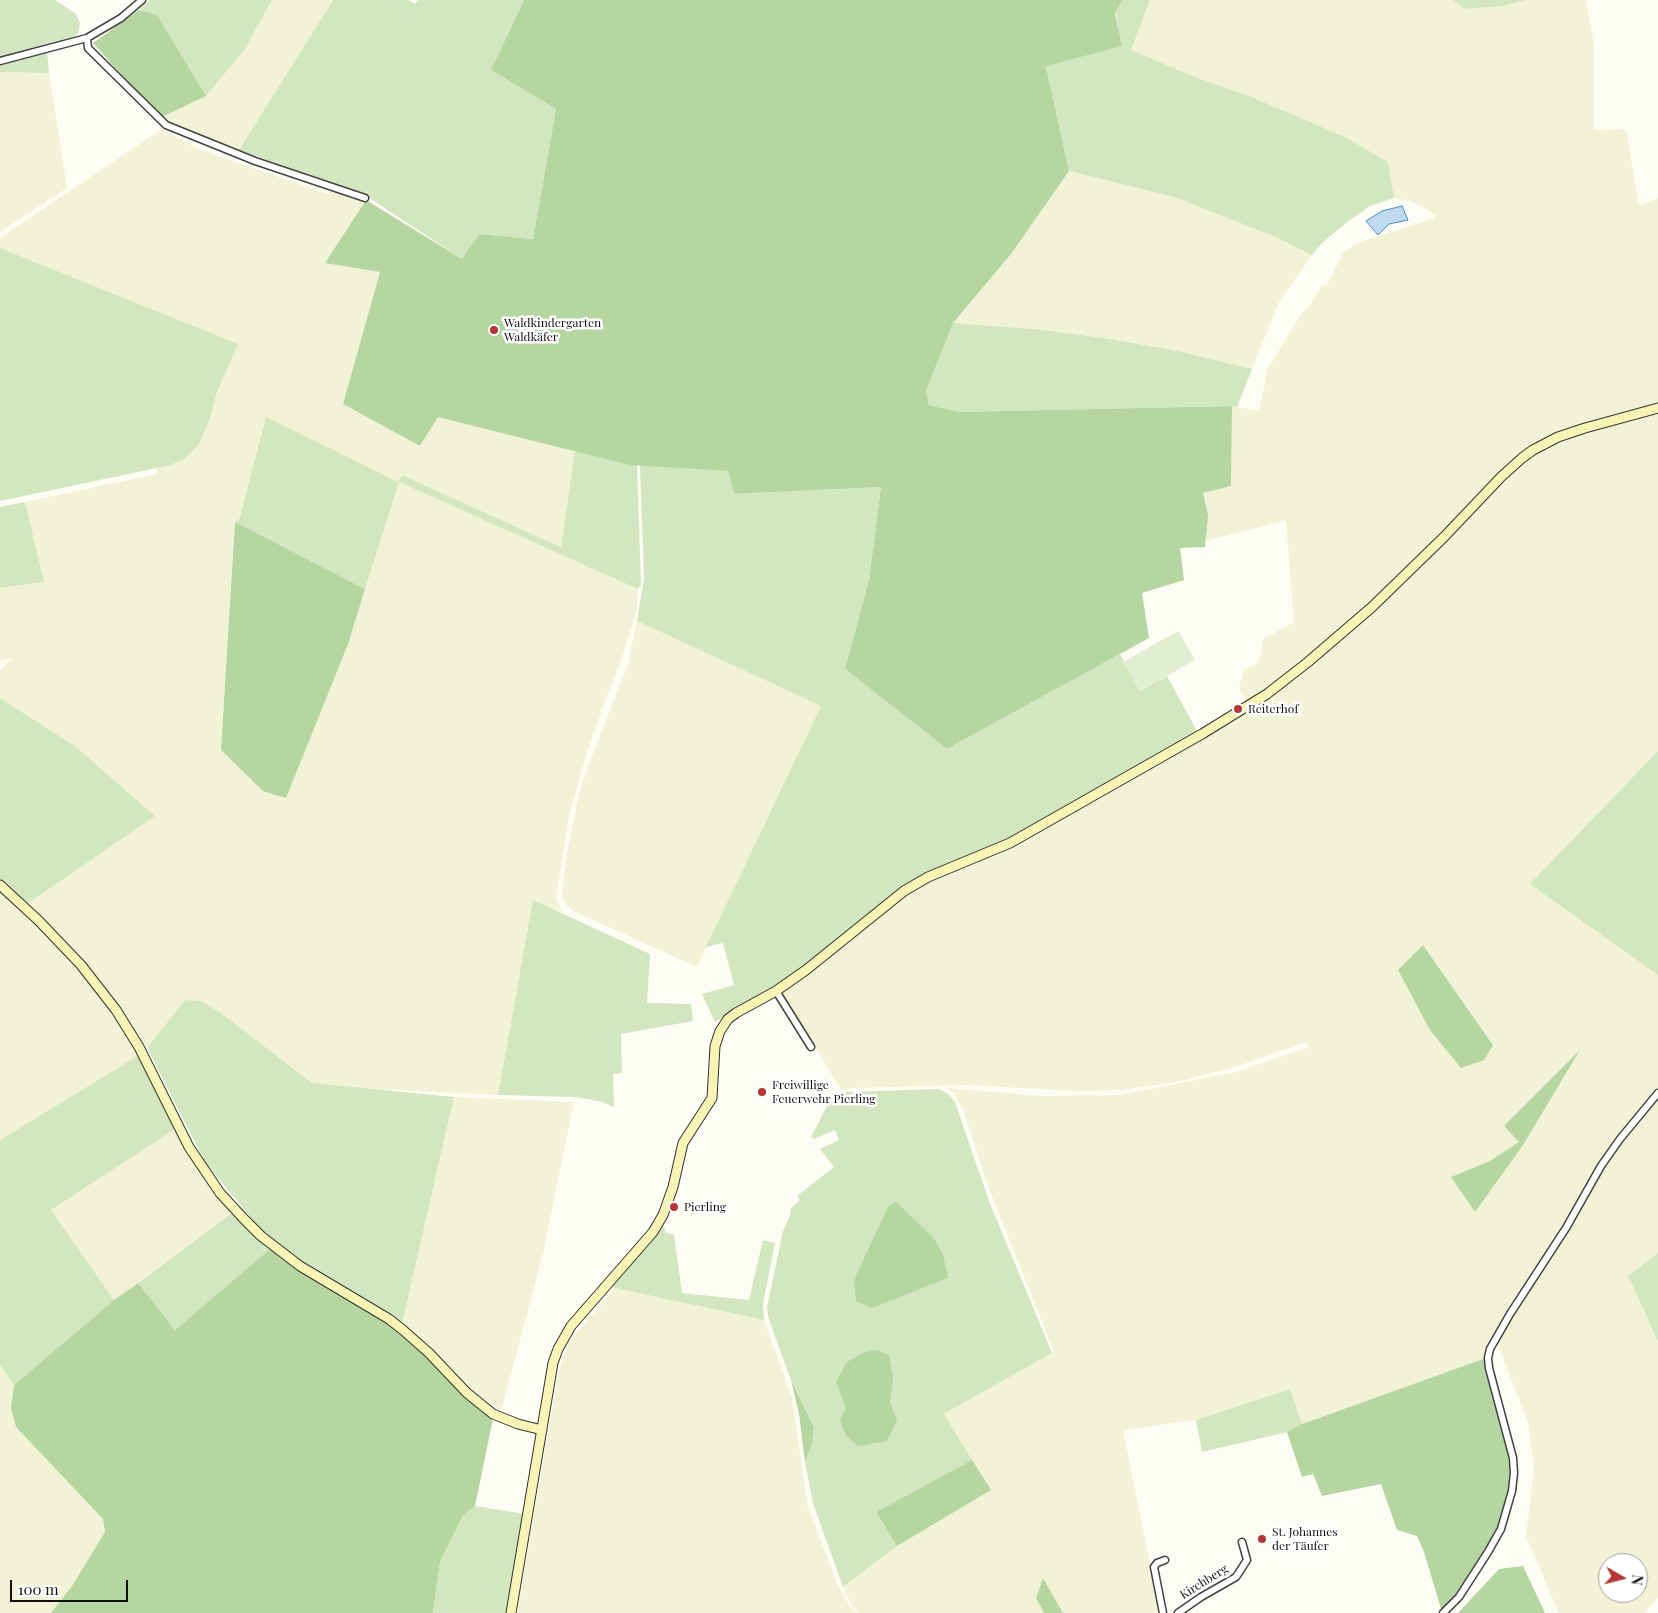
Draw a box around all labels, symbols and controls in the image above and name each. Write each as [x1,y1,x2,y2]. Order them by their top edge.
place label: Waldkindergarten Waldkäfer [504,316,601,344]
marker: Waldkindergarten Waldkäfer [488,324,500,336]
place label: Reiterhof [1248,702,1298,716]
marker: Reiterhof [1232,703,1244,715]
place label: Freiwillige Feuerwehr Pierling [772,1078,876,1106]
marker: Freiwillige Feuerwehr Pierling [756,1086,768,1098]
place label: Pierling [684,1200,726,1214]
marker: Pierling [668,1201,680,1213]
place label: St. Johannes der Täufer [1272,1525,1338,1553]
marker: St. Johannes der Täufer [1256,1533,1268,1545]
north arrow [1598,1553,1648,1603]
street label: Kirchberg [1177,1562,1231,1602]
scale bar [12,1570,130,1602]
text: N [1627,1574,1647,1586]
text: 100 m [18,1579,59,1599]

